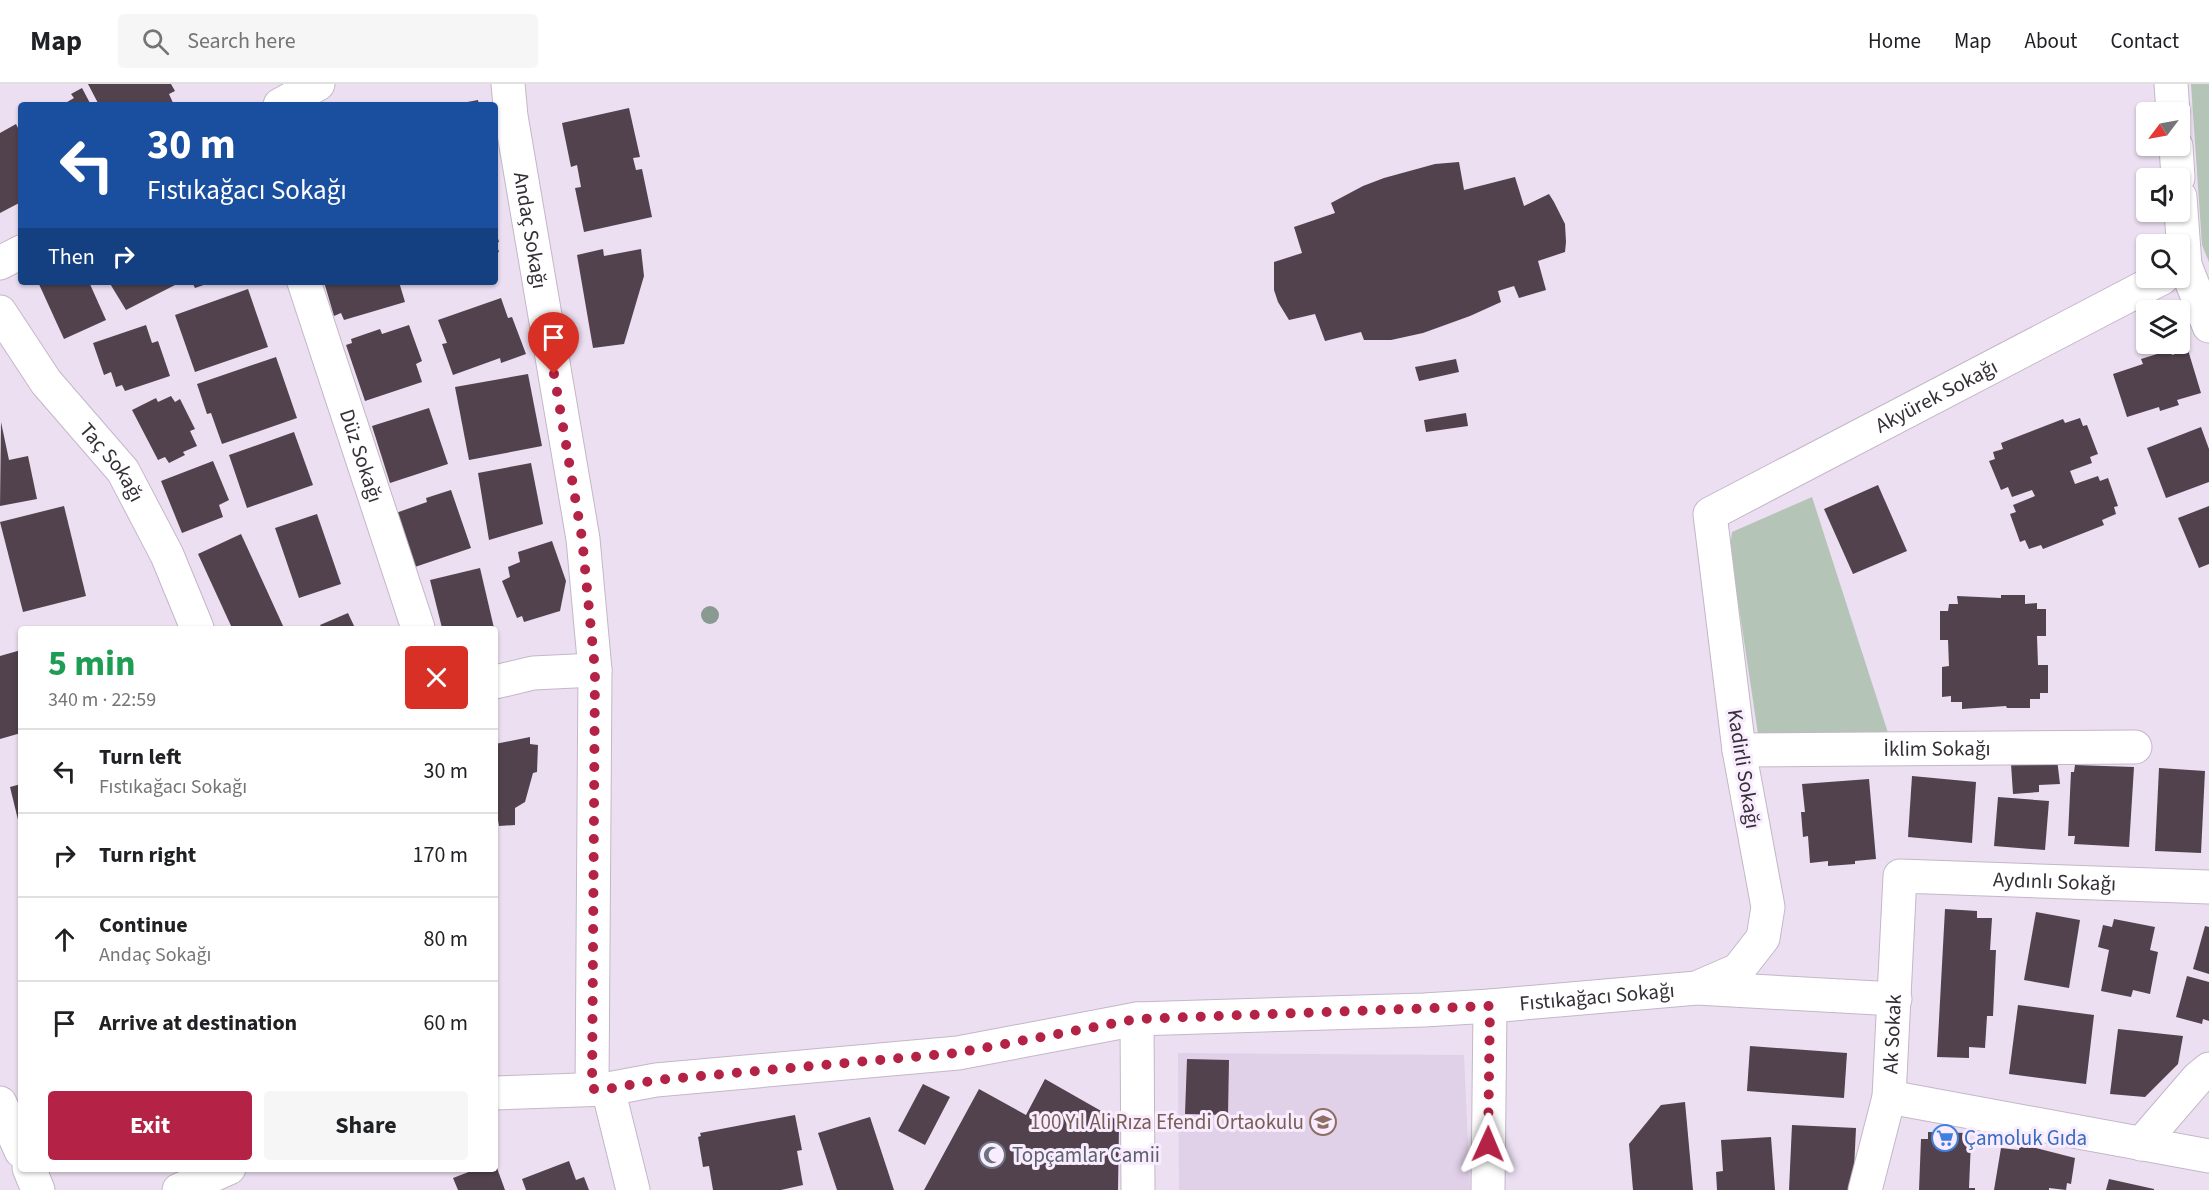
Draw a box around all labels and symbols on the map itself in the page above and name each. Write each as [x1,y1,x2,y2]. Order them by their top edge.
north arrow [2136,102,2190,156]
street label: Andaç Sokağı [506,169,555,291]
pin [528,312,579,374]
street label: Akyürek Sokağı [1870,351,2003,440]
street label: Düz Sokağı [332,405,391,506]
street label: Taç Sokağı [72,416,152,507]
street label: Kadirli Sokağı [1720,707,1768,831]
street label: İklim Sokağı [1883,733,1991,764]
street label: Aydınlı Sokağı [1992,864,2117,899]
street label: Fıstıkağacı Sokağı [1518,975,1676,1018]
street label: Ak Sokak [1875,993,1909,1075]
place label: 100 Yıl Ali Rıza Efendi Ortaokulu [1030,1107,1304,1137]
school or university icon: 100 Yıl Ali Rıza Efendi Ortaokulu [1308,1107,1338,1137]
position arrow [1456,1112,1520,1176]
supermarket icon: Çamoluk Gıda [1930,1123,1960,1153]
place label: Çamoluk Gıda [1964,1123,2087,1153]
mosque icon: Topçamlar Camii [977,1140,1007,1170]
place label: Topçamlar Camii [1012,1140,1160,1170]

